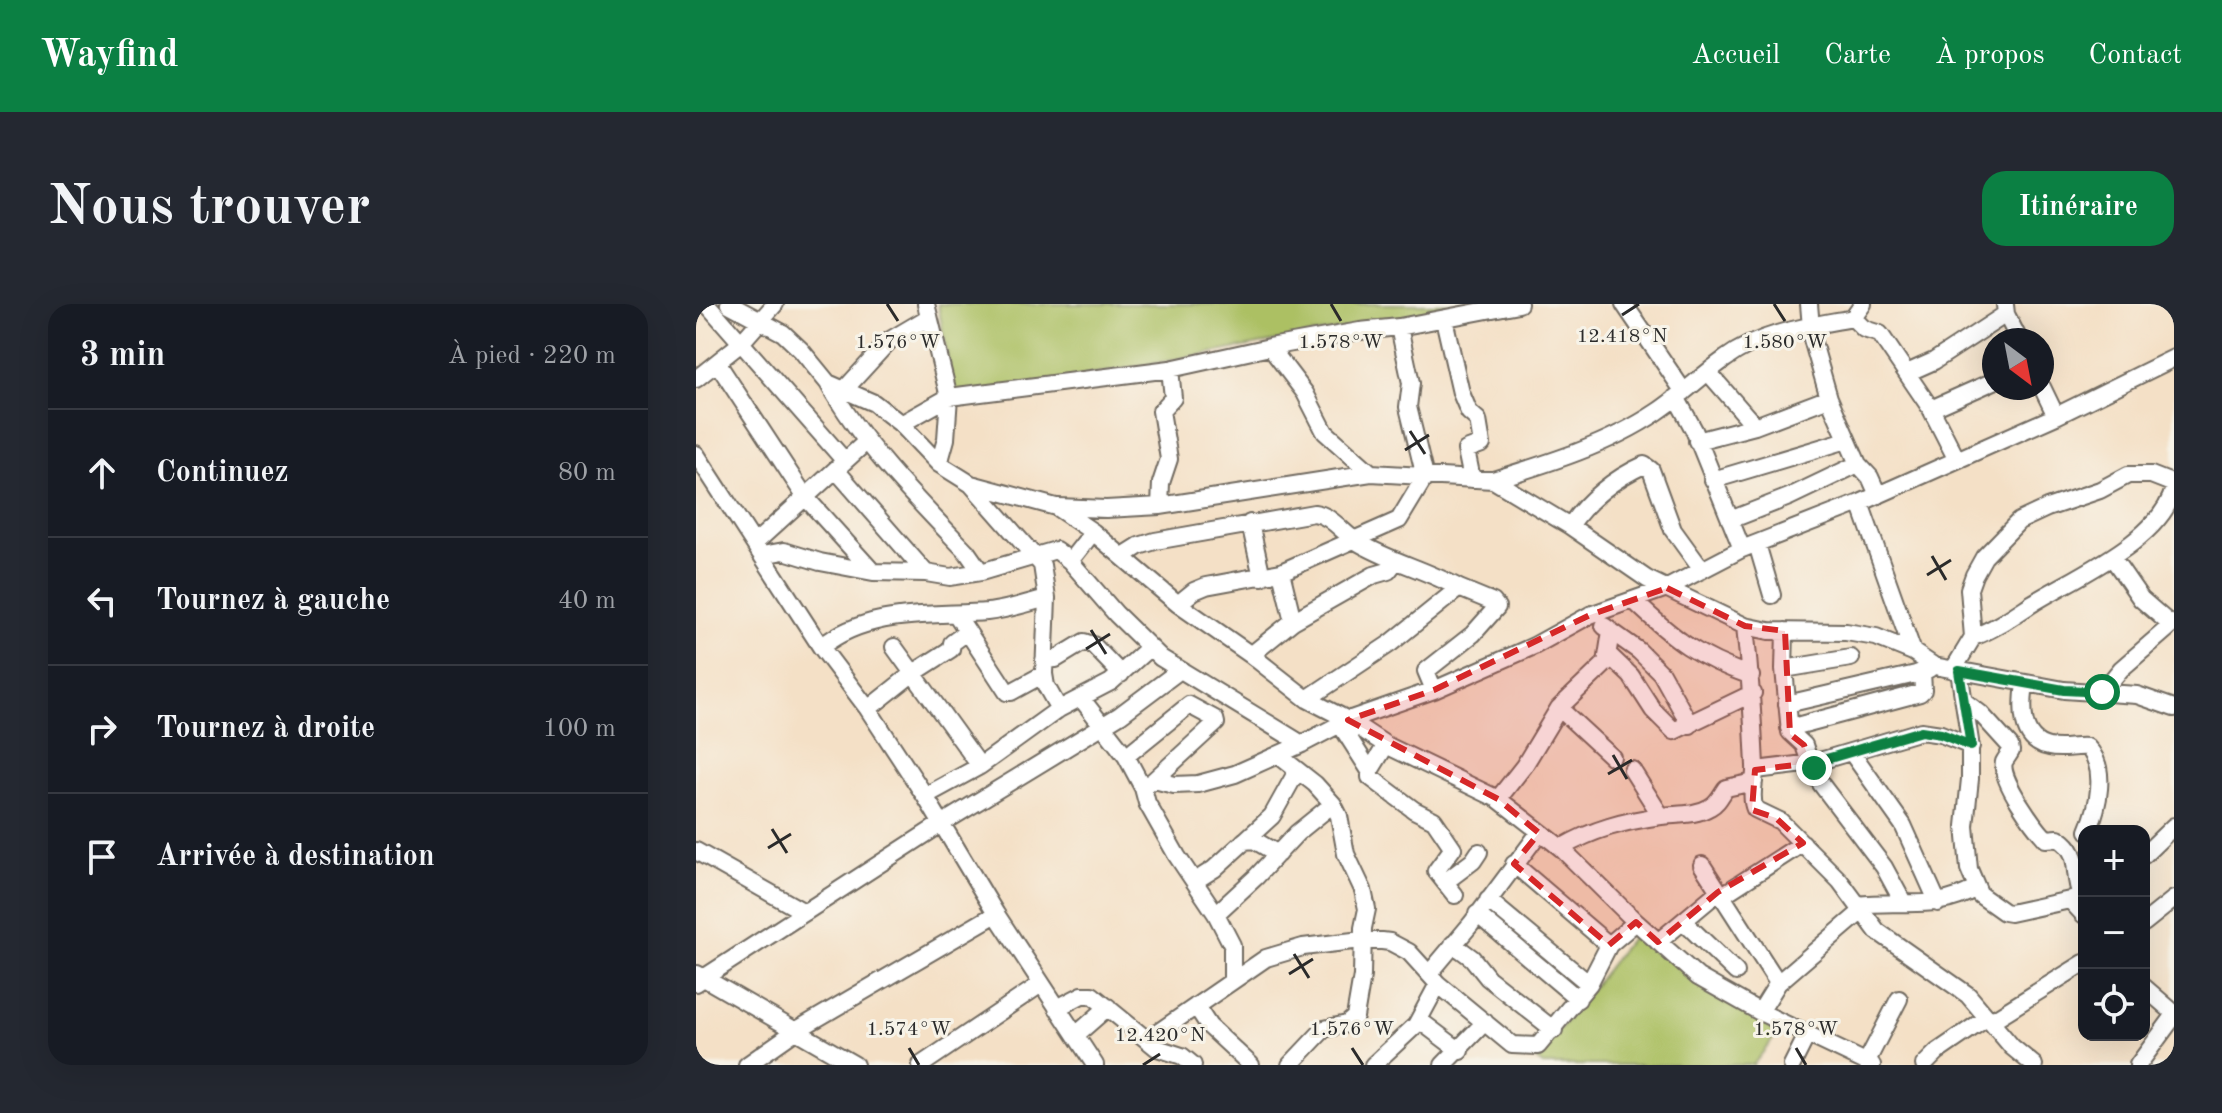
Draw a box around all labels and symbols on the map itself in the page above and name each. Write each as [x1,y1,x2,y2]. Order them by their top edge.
text: 12.418°N [1577,327,1667,347]
north arrow [1982,328,2054,400]
text: 1.576°W [856,333,940,353]
text: 1.578°W [1299,333,1383,353]
text: 1.580°W [1743,333,1827,353]
route start [2084,674,2120,710]
route end [1796,750,1832,786]
text: 1.574°W [867,1020,951,1040]
text: 1.576°W [1310,1020,1394,1040]
text: 1.578°W [1754,1020,1838,1040]
text: 12.420°N [1115,1026,1205,1046]

